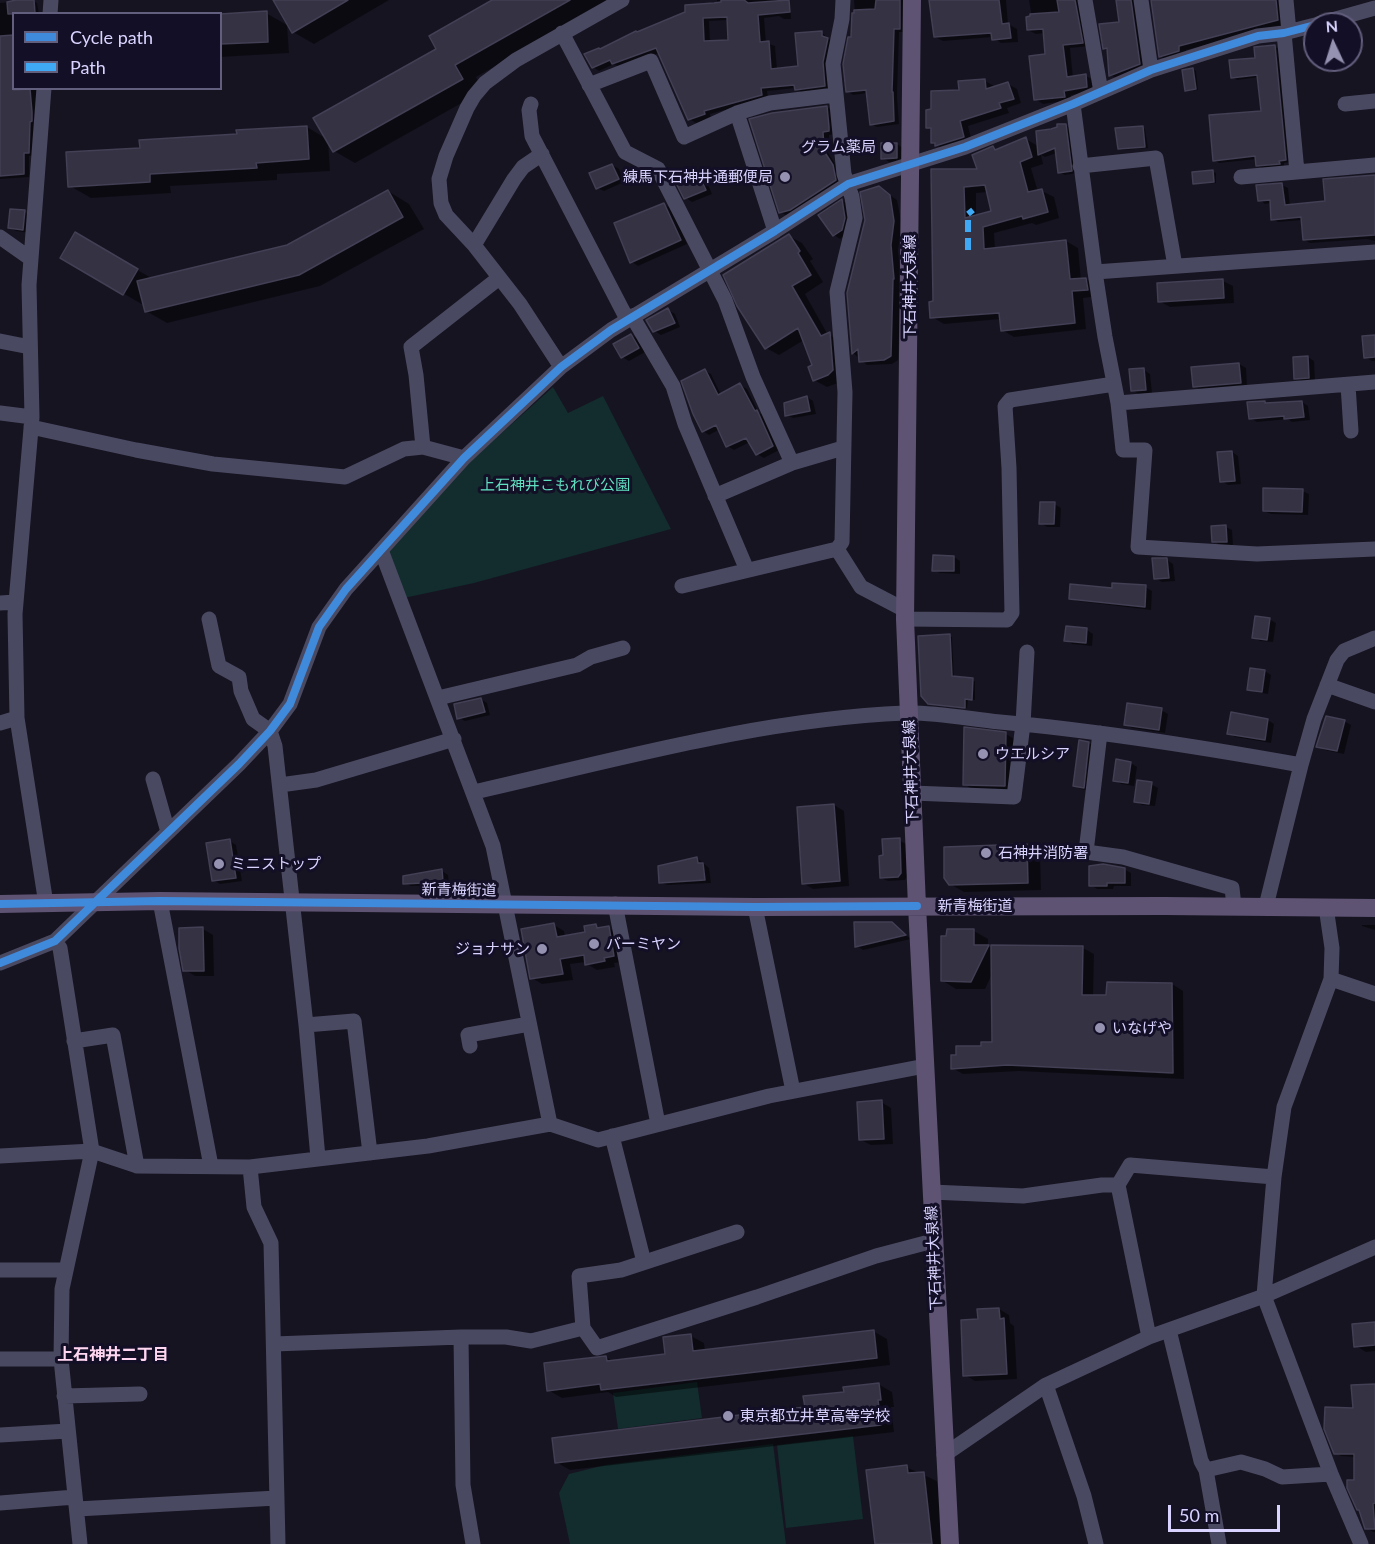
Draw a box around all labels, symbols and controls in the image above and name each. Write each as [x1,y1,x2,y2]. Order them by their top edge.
legend [12,12,222,90]
north arrow [1303,12,1363,72]
text: N [1325,16,1339,35]
text: Cycle path [70,26,153,48]
text: Path [70,56,106,78]
place label: グラム薬局 [801,138,876,156]
marker: グラム薬局 [881,140,895,154]
place label: 練馬下石神井通郵便局 [623,168,773,186]
marker: 練馬下石神井通郵便局 [778,170,792,184]
street label: 下石神井大泉線 [901,235,919,339]
park label: 上石神井こもれび公園 [480,476,630,494]
street label: 下石神井大泉線 [900,719,922,825]
place label: ウエルシア [995,745,1070,763]
marker: ウエルシア [976,747,990,761]
place label: 石神井消防署 [998,844,1088,862]
marker: 石神井消防署 [979,846,993,860]
place label: ミニストップ [231,855,321,873]
marker: ミニストップ [212,857,226,871]
street label: 新青梅街道 [421,880,497,900]
street label: 新青梅街道 [938,897,1012,915]
place label: バーミヤン [606,935,681,953]
marker: バーミヤン [587,937,601,951]
place label: ジョナサン [455,940,530,958]
marker: ジョナサン [535,942,549,956]
place label: いなげや [1112,1019,1172,1037]
marker: いなげや [1093,1021,1107,1035]
street label: 下石神井大泉線 [922,1205,946,1311]
district label: 上石神井二丁目 [57,1345,169,1365]
place label: 東京都立井草高等学校 [740,1407,890,1425]
marker: 東京都立井草高等学校 [721,1409,735,1423]
scale bar [1171,1493,1284,1531]
text: 50 m [1179,1504,1219,1526]

